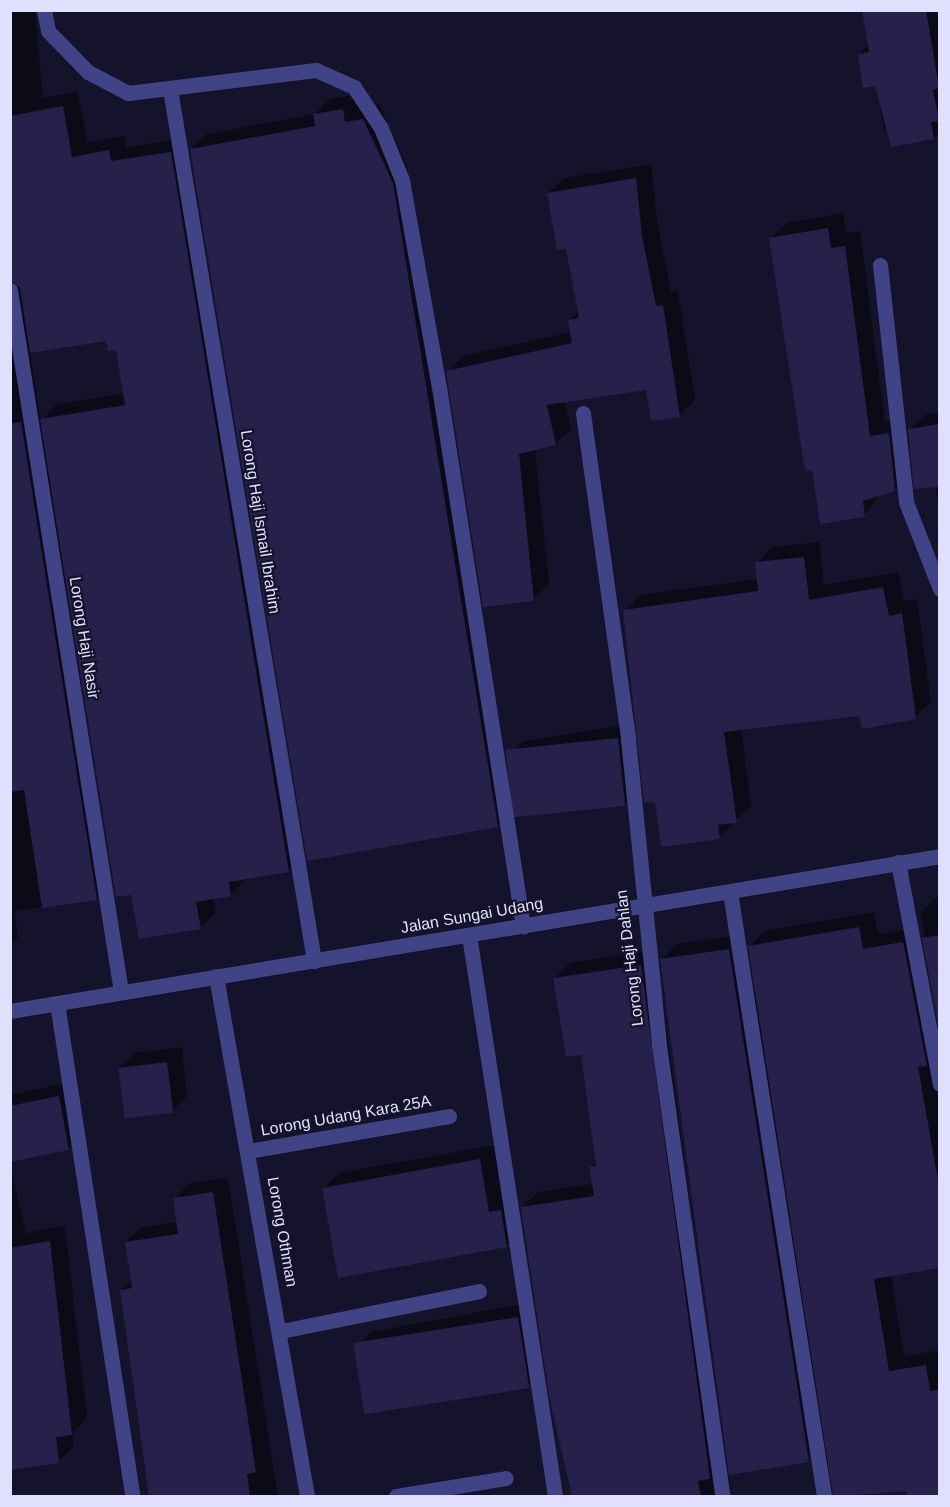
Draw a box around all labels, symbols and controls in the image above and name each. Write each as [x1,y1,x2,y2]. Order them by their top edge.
street label: Lorong Haji Ismail Ibrahim [236,429,284,615]
street label: Lorong Haji Nasir [65,575,103,701]
street label: Lorong Haji Dahlan [612,889,648,1027]
street label: Jalan Sungai Udang [399,894,545,938]
street label: Lorong Udang Kara 25A [259,1092,433,1140]
street label: Lorong Othman [263,1176,301,1288]

